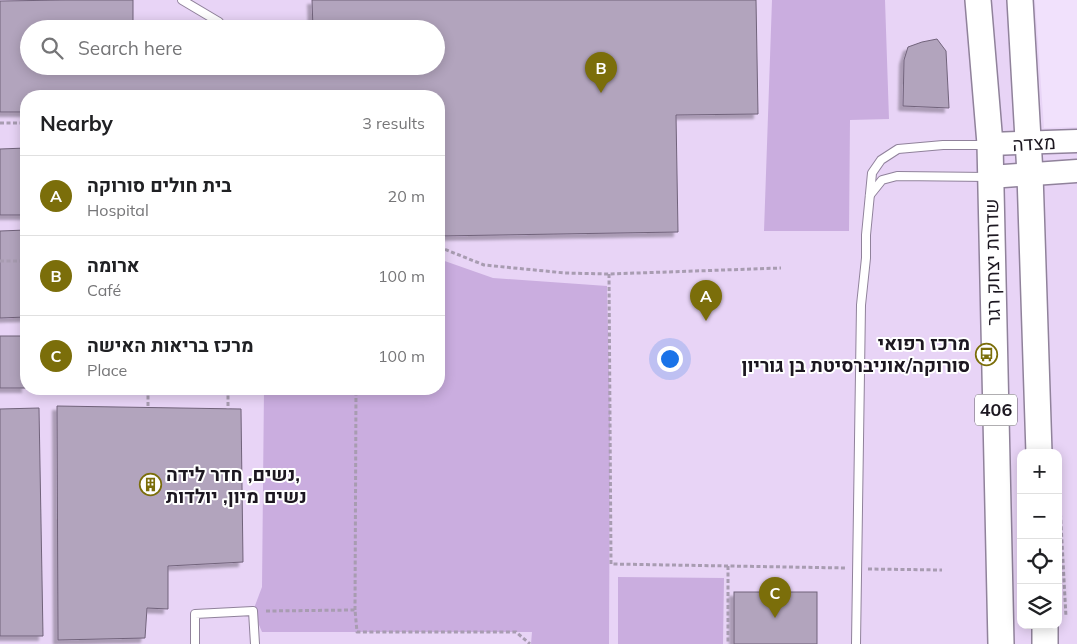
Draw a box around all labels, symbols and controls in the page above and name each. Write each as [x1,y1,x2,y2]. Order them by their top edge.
search box [20,20,445,75]
icon: search [38,34,66,62]
text: Search here [78,36,182,60]
pin: B [585,52,617,93]
text: Nearby [40,110,113,136]
text: 3 results [362,113,425,133]
street label: מצדה [1012,130,1056,156]
text: בית חולים סורוקה [87,173,232,197]
text: A [50,186,62,206]
text: 20 m [388,186,425,206]
street label: שדרות יצחק רגר [979,198,1005,326]
text: Hospital [87,200,149,220]
text: ארומה [87,253,140,277]
text: B [50,266,62,286]
text: 100 m [378,266,425,286]
text: Café [87,280,121,300]
pin: A [690,280,722,321]
place label: מרכז רפואי סורוקה/אוניברסיטת בן גוריון [741,331,970,377]
text: מרכז בריאות האישה [87,333,254,357]
bus stop icon: מרכז רפואי סורוקה/אוניברסיטת בן גוריון [974,342,998,366]
text: C [51,346,61,366]
text: 100 m [378,346,425,366]
your location [657,346,683,372]
text: Place [87,360,127,380]
road number: 406 [975,394,1017,426]
map controls [1017,449,1062,629]
button: + [1017,449,1062,494]
place label: נשים, חדר לידה, נשים מיון, יולדות [166,462,307,508]
building icon: נשים, חדר לידה, נשים מיון, יולדות [138,473,162,497]
button: − [1017,494,1062,539]
button: locate [1017,539,1062,584]
pin: C [759,577,791,618]
button: layers [1017,584,1062,629]

